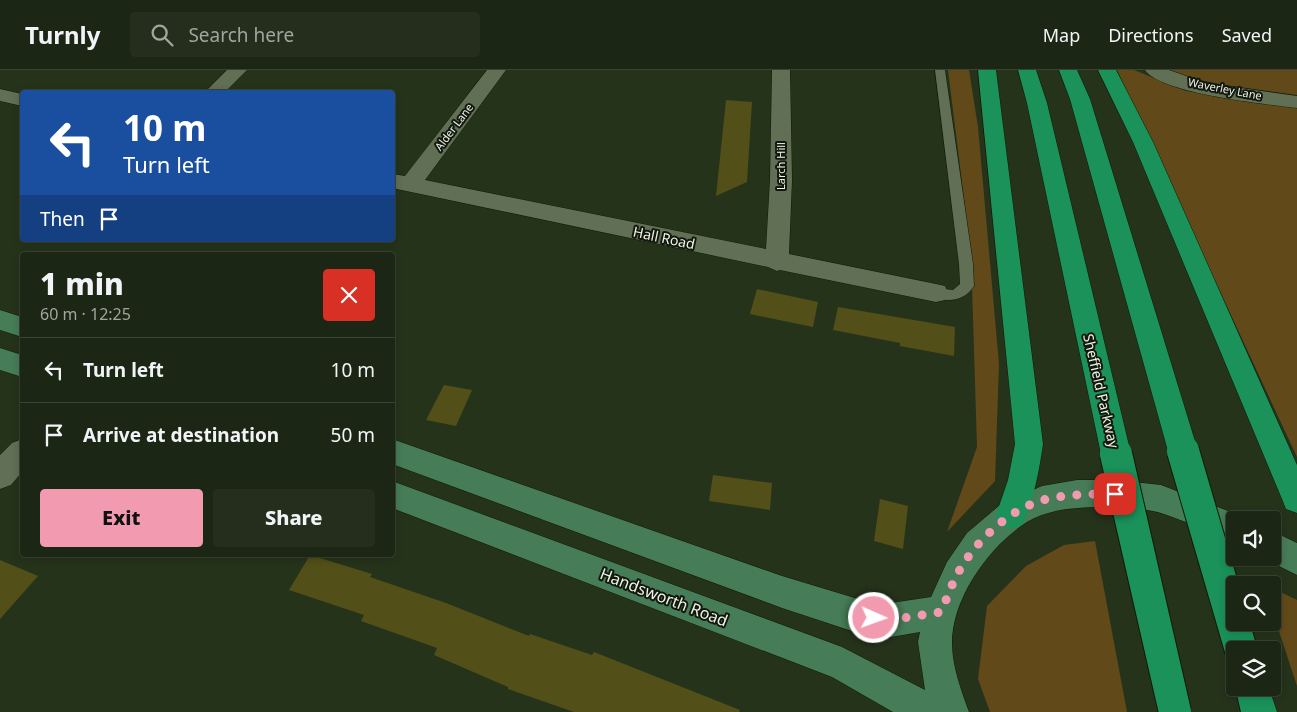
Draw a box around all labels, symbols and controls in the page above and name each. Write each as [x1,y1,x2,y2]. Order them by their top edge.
search box [130,12,480,57]
text: Turnly [25,18,100,51]
icon: search [148,21,176,49]
text: Search here [188,22,294,48]
text: Map [1043,23,1080,47]
text: Directions [1108,23,1194,47]
text: Saved [1222,23,1272,47]
street label: Waverley Lane [1187,74,1263,103]
street label: Alder Lane [431,100,476,153]
text: 10 m [123,104,206,151]
icon: left [40,110,105,175]
street label: Larch Hill [773,142,788,190]
text: Turn left [123,149,210,179]
icon: arrive [95,205,123,233]
text: Then [40,206,85,232]
street label: Hall Road [631,222,697,253]
text: 1 min [40,263,124,304]
button: close [323,269,375,321]
text: 60 m · 12:25 [40,303,131,325]
street label: Sheffield Parkway [1079,332,1124,451]
icon: left [40,356,68,384]
text: Turn left [83,357,164,383]
text: 10 m [331,357,375,383]
icon: arrive [40,421,68,449]
text: Arrive at destination [83,422,279,448]
text: 50 m [331,422,375,448]
pin [1094,473,1136,515]
icon: arrive [1101,480,1129,508]
button: Exit [40,489,203,547]
button: Share [213,489,375,547]
map controls [1226,511,1281,696]
button: sound [1226,511,1281,566]
street label: Handsworth Road [597,562,731,632]
button: search [1226,576,1281,631]
position arrow [847,591,899,643]
button: layers [1226,641,1281,696]

